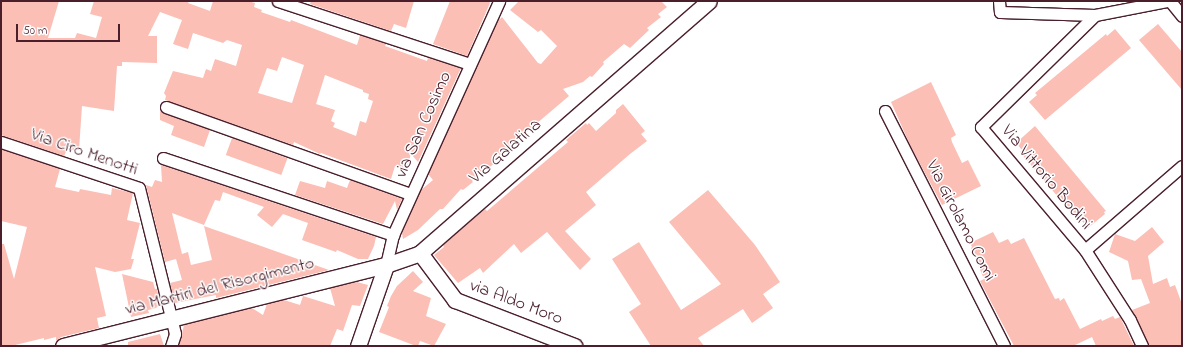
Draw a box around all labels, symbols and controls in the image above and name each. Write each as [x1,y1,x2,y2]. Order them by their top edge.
scale bar [18,16,122,42]
text: 50 m [23,22,47,40]
street label: via San Cosimo [391,69,457,181]
street label: Via Galatina [466,115,546,189]
street label: Via Vittorio Bodini [996,121,1096,235]
street label: Via Ciro Menotti [28,125,140,181]
street label: Via Girolamo Comi [920,157,1000,285]
street label: via Martiri del Risorgimento [123,253,317,321]
street label: via Aldo Moro [467,275,565,331]

